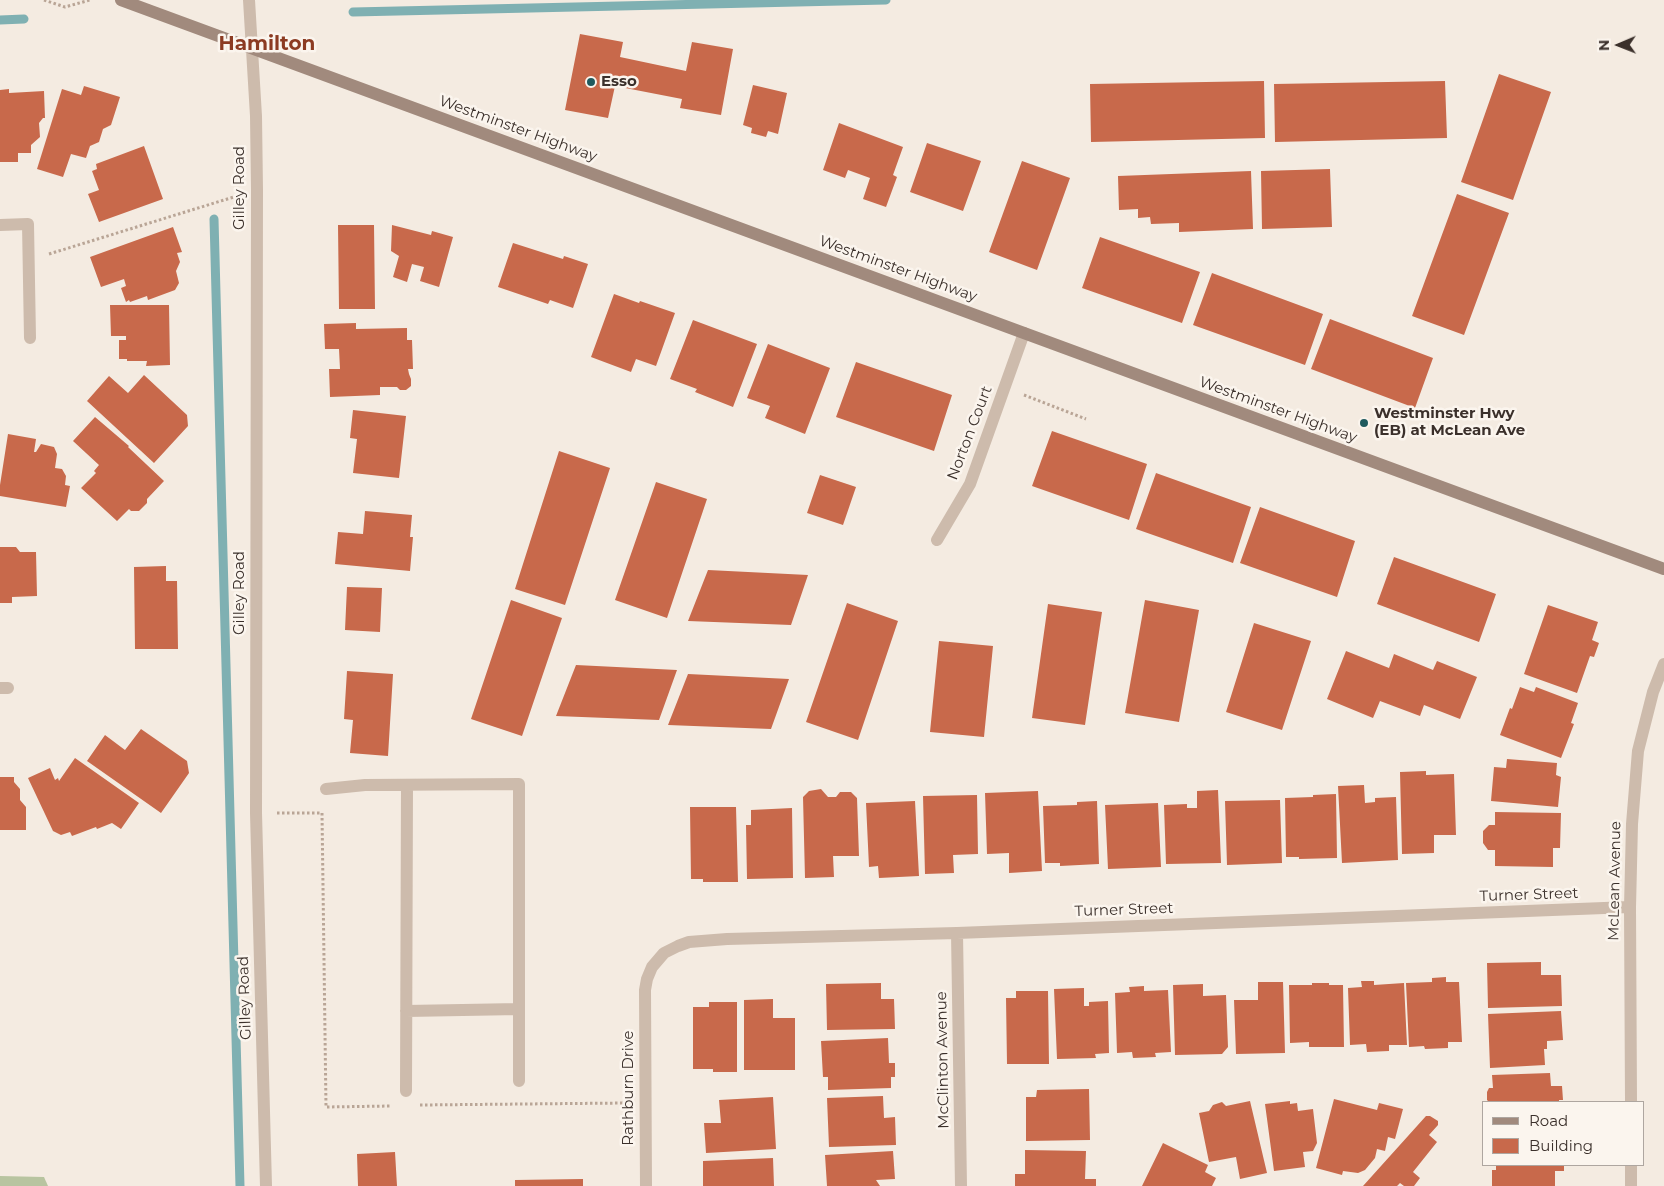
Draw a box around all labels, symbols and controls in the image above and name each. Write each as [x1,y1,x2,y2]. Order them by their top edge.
north arrow [1594,20,1644,70]
district label: Hamilton [219,32,315,56]
text: N [1595,39,1613,51]
place label: Esso [601,73,637,91]
marker: Esso [585,76,597,88]
street label: Westminster Highway [437,92,599,166]
street label: Gilley Road [231,146,249,230]
street label: Westminster Highway [817,232,979,306]
street label: Westminster Highway [1197,373,1359,447]
street label: Norton Court [944,383,996,483]
place label: Westminster Hwy (EB) at McLean Ave [1374,405,1525,440]
marker: Westminster Hwy (EB) at McLean Ave [1358,417,1370,429]
street label: Gilley Road [231,551,249,635]
street label: McLean Avenue [1605,821,1625,941]
street label: Turner Street [1479,884,1579,906]
street label: Turner Street [1074,899,1174,921]
street label: Gilley Road [235,956,255,1040]
street label: McClinton Avenue [933,991,953,1129]
street label: Rathburn Drive [620,1030,638,1146]
legend [1482,1101,1644,1166]
text: Road [1529,1111,1568,1130]
text: Building [1529,1136,1593,1155]

